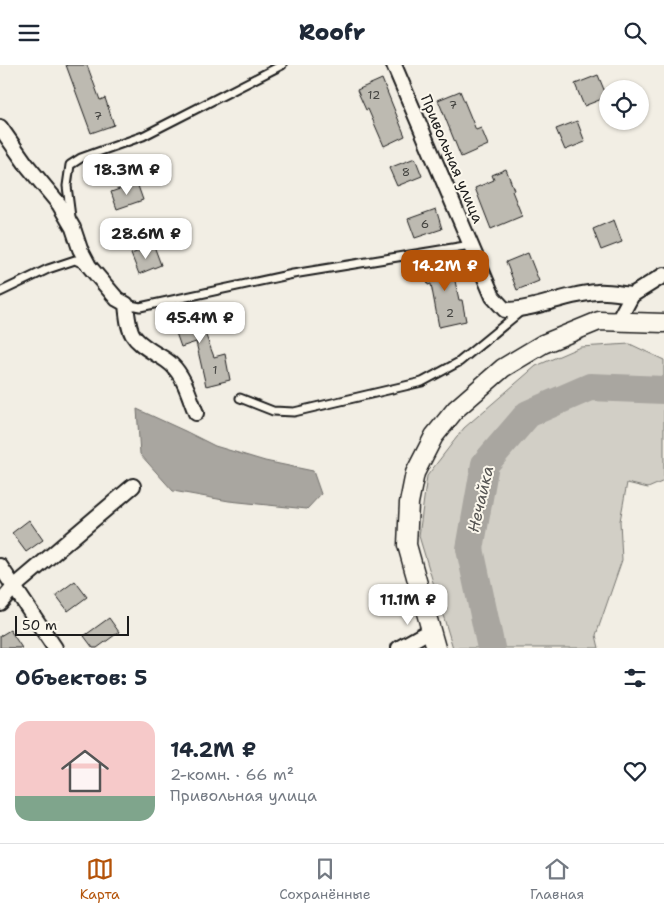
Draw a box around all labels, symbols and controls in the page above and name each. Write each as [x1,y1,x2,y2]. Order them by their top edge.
text: Roofr [299,18,365,47]
icon: menu [15,19,43,47]
icon: search [621,19,649,47]
map controls [599,80,649,130]
button: locate [599,80,649,130]
house number: 12 [368,87,380,103]
street label: Привольная улица [416,92,488,227]
house number: 7 [449,97,457,113]
house number: 7 [94,108,102,124]
pin: 18.3M ₽ [81,153,173,196]
text: 18.3M ₽ [94,159,160,180]
house number: 8 [402,164,410,180]
house number: 6 [421,216,429,232]
pin: 28.6M ₽ [100,217,192,260]
text: 28.6M ₽ [111,223,181,244]
pin: 14.2M ₽ [399,249,491,292]
text: 14.2M ₽ [412,255,478,276]
pin: 45.4M ₽ [154,301,246,344]
house number: 2 [446,305,454,321]
text: 45.4M ₽ [166,307,234,328]
house number: 1 [212,362,218,378]
water label: Нечайка [463,464,498,534]
pin: 11.1M ₽ [362,583,454,626]
text: 11.1M ₽ [380,589,436,610]
scale bar [15,613,129,636]
text: 50 m [22,616,57,634]
text: Объектов: 5 [15,664,147,692]
icon: filters [621,664,649,692]
text: 14.2M ₽ [170,736,257,764]
icon: home [55,741,115,801]
icon: heart [621,757,649,785]
text: 2-комн. · 66 m² [170,764,294,785]
text: Привольная улица [170,785,317,806]
tab: Карта [80,855,120,903]
tab: Сохранённые [279,855,371,903]
tab: Главная [530,855,584,903]

